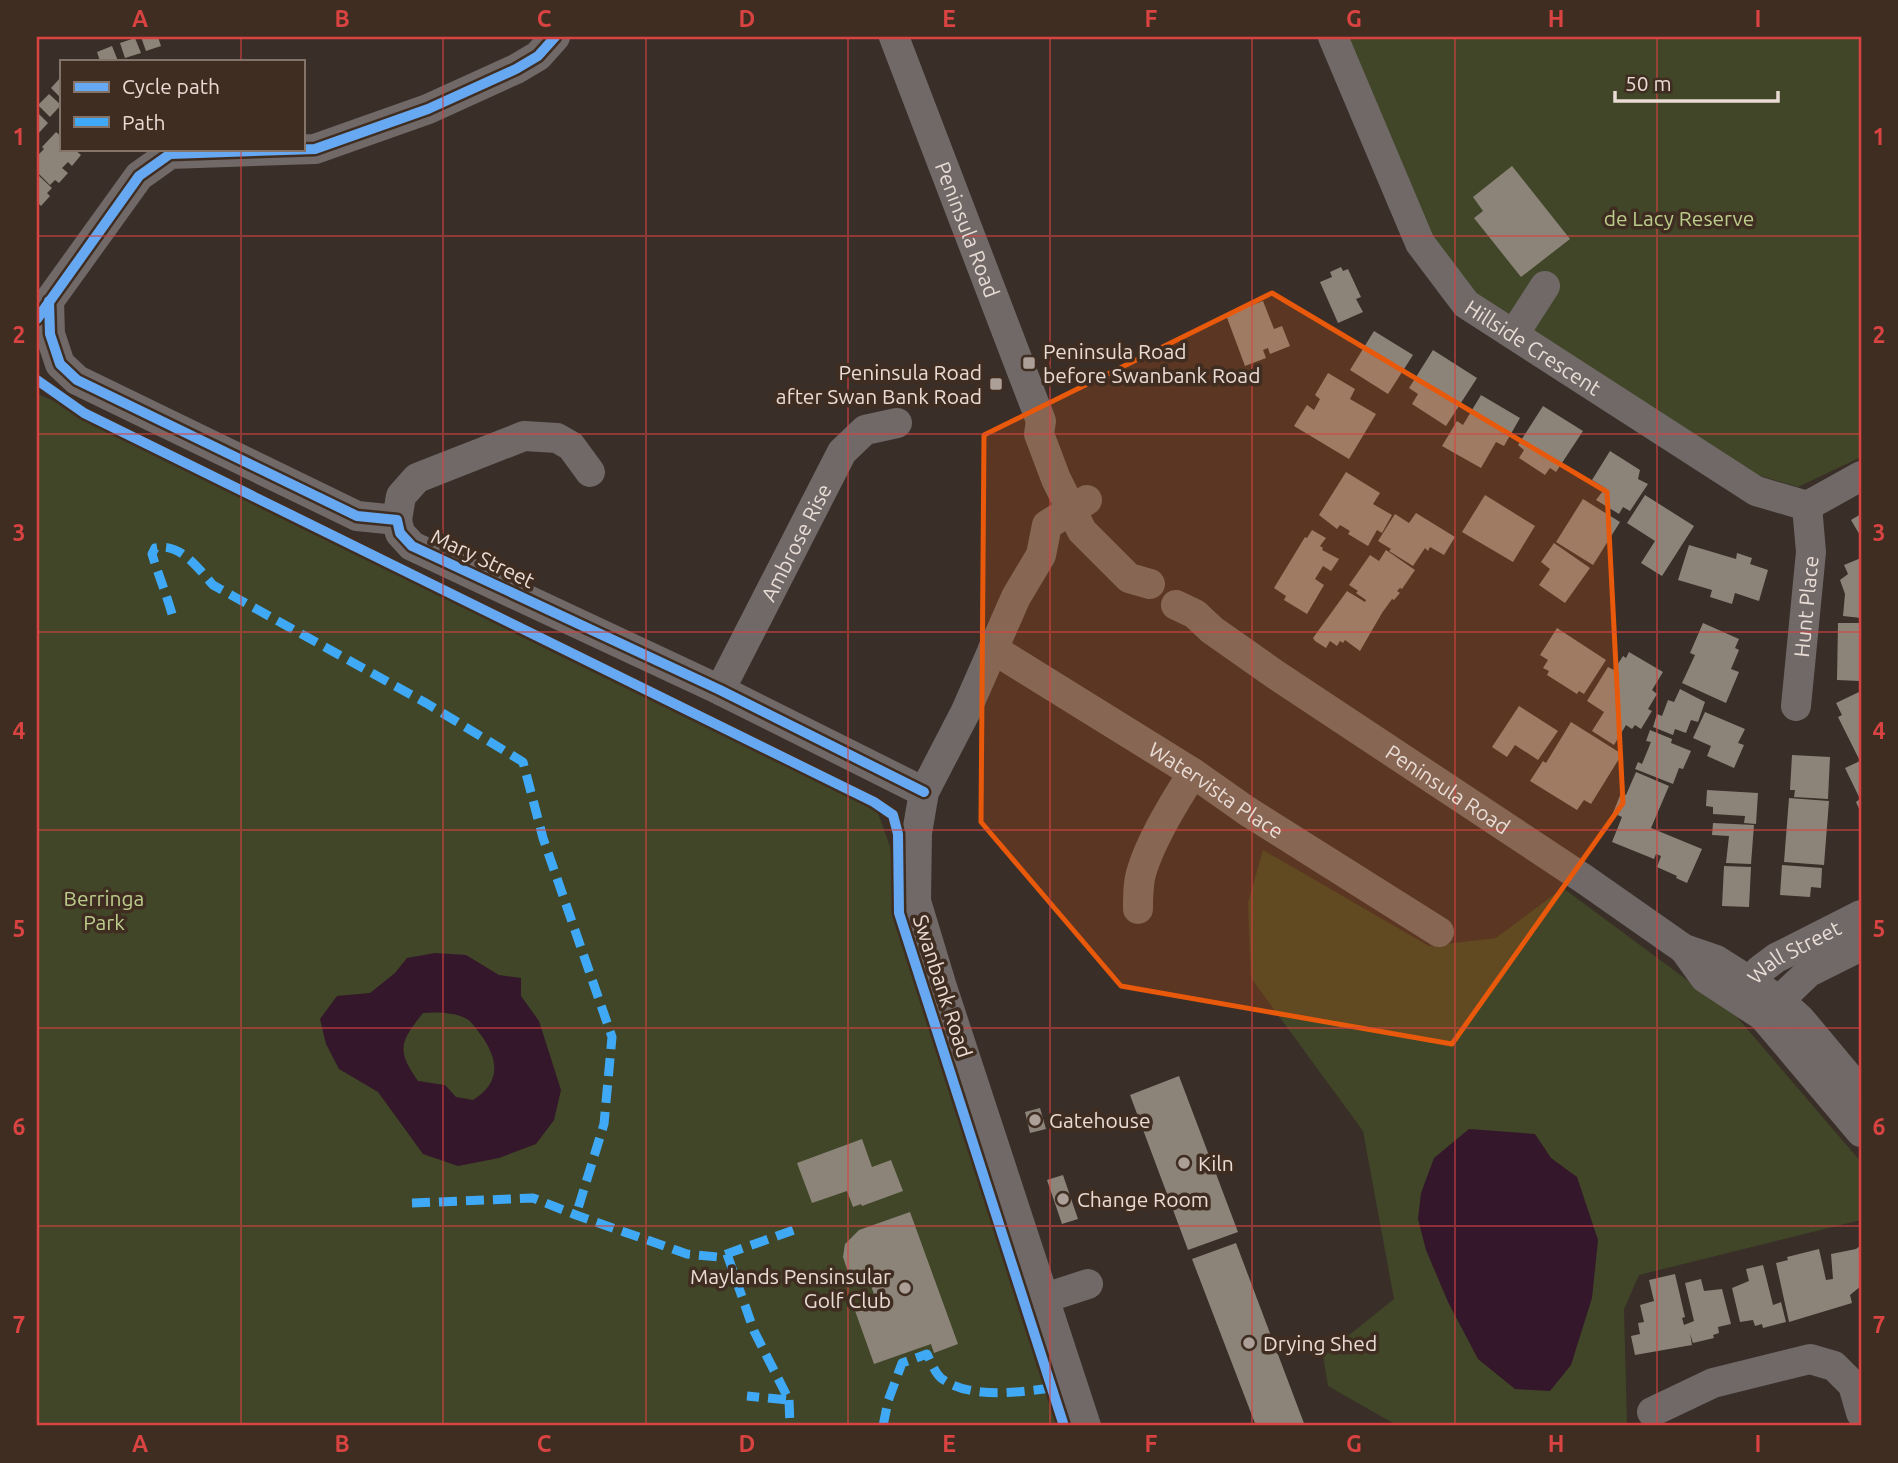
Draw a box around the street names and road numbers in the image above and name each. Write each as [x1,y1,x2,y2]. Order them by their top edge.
street label: Peninsula Road [931,158,1005,301]
street label: Hillside Crescent [1461,295,1606,400]
street label: Ambrose Rise [756,479,836,605]
street label: Mary Street [428,524,538,592]
street label: Hunt Place [1789,555,1823,658]
street label: Watervista Place [1145,737,1288,843]
street label: Peninsula Road [1382,739,1515,839]
street label: Swanbank Road [909,911,977,1061]
street label: Wall Street [1742,915,1845,988]

